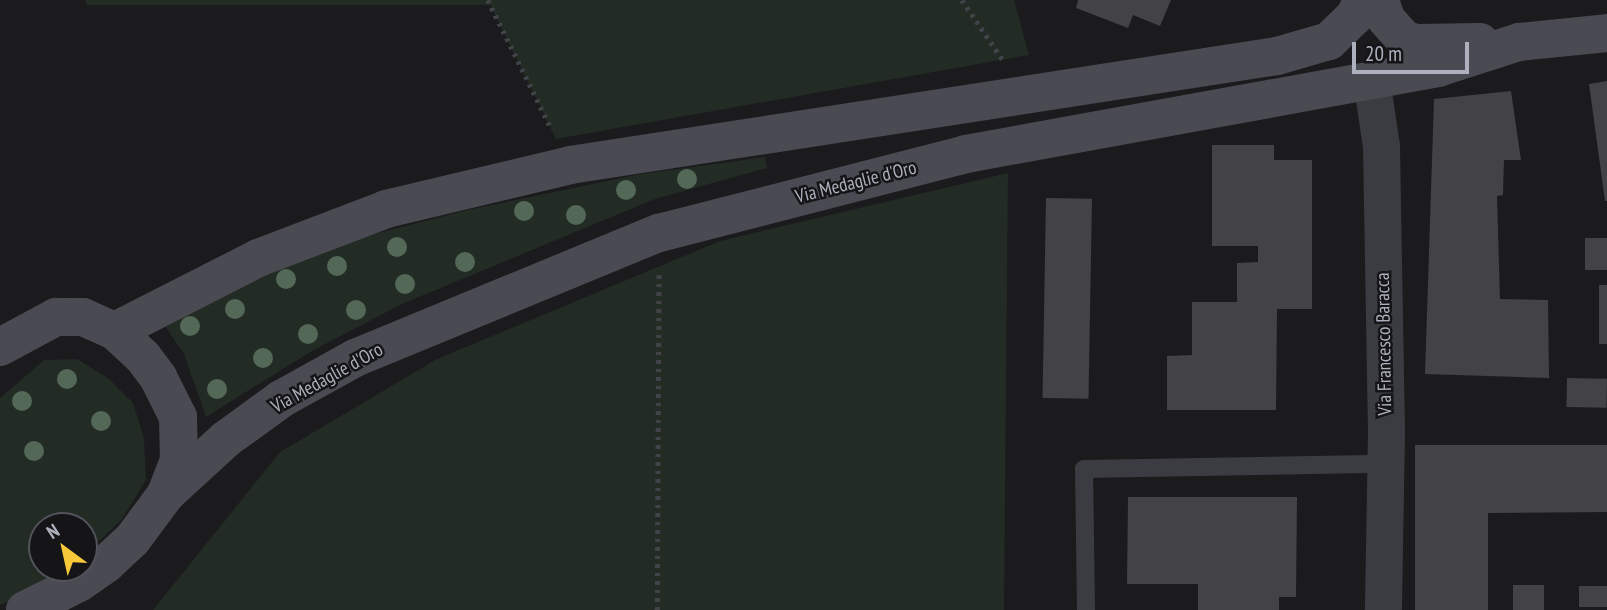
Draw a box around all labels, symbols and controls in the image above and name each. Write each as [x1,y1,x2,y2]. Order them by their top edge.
scale bar [1355,28,1472,72]
text: 20 m [1365,40,1402,67]
street label: Via Medaglie d'Oro [793,156,919,208]
street label: Via Francesco Baracca [1371,272,1397,416]
street label: Via Medaglie d'Oro [267,338,387,418]
north arrow [28,512,98,582]
text: N [42,518,63,544]

